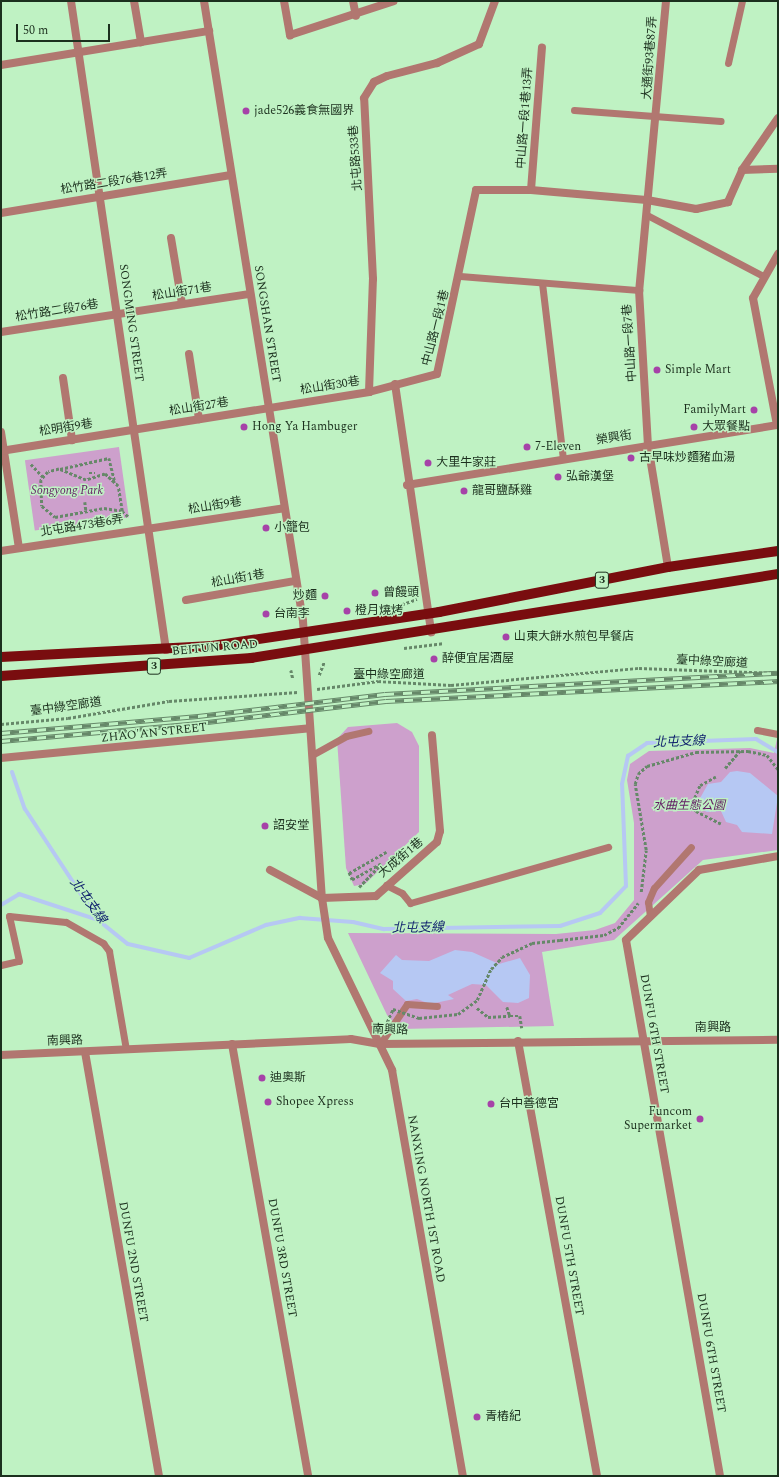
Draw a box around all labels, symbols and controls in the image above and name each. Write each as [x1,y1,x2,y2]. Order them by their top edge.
scale bar [18,16,112,42]
street label: 大通街93巷87弄 [640,16,660,100]
text: 50 m [23,21,48,40]
street label: 中山路一段1巷13弄 [514,67,536,169]
place label: jade526義食無國界 [254,104,354,118]
marker: jade526義食無國界 [241,106,251,116]
street label: 北屯路533巷 [347,125,365,191]
street label: 松竹路二段76巷12弄 [60,166,168,198]
street label: SONGMING STREET [116,263,146,383]
street label: SONGSHAN STREET [251,264,283,384]
street label: 松山街71巷 [151,280,213,304]
street label: 中山路一段1巷 [420,288,452,368]
street label: 松竹路二段76巷 [14,297,100,325]
street label: 中山路一段7巷 [620,304,640,382]
place label: Simple Mart [665,363,731,377]
marker: Simple Mart [652,365,662,375]
street label: 松山街30巷 [299,374,361,398]
street label: 松山街27巷 [168,395,230,419]
place label: FamilyMart [683,403,746,417]
marker: FamilyMart [749,405,759,415]
street label: 松明街9巷 [38,417,94,439]
place label: Hong Ya Hambuger [252,420,358,434]
place label: 大眾餐點 [702,420,750,434]
marker: Hong Ya Hambuger [239,422,249,432]
marker: 大眾餐點 [689,422,699,432]
street label: 榮興街 [595,428,633,448]
place label: 7-Eleven [535,440,581,454]
marker: 7-Eleven [522,442,532,452]
place label: 古早味炒麵豬血湯 [639,451,735,465]
marker: 古早味炒麵豬血湯 [626,453,636,463]
place label: 大里牛家莊 [436,456,496,470]
marker: 大里牛家莊 [423,458,433,468]
place label: 弘爺漢堡 [566,470,614,484]
marker: 弘爺漢堡 [553,472,563,482]
park label: Songyong Park [31,484,103,498]
place label: 龍哥鹽酥雞 [472,484,532,498]
marker: 龍哥鹽酥雞 [459,486,469,496]
street label: 松山街9巷 [187,495,243,517]
street label: 北屯路473巷6弄 [39,512,125,540]
place label: 小籠包 [274,521,310,535]
marker: 小籠包 [261,523,271,533]
street label: 松山街1巷 [210,567,266,591]
road number: 3 [594,571,610,589]
place label: 曾饅頭 [383,586,419,600]
marker: 曾饅頭 [370,588,380,598]
place label: 炒麵 [293,589,317,603]
marker: 炒麵 [320,591,330,601]
place label: 橙月燒烤 [355,604,403,618]
marker: 橙月燒烤 [342,606,352,616]
place label: 台南李 [274,607,310,621]
marker: 台南李 [261,609,271,619]
place label: 山東大餅水煎包早餐店 [514,630,634,644]
marker: 山東大餅水煎包早餐店 [501,632,511,642]
street label: BEITUN ROAD [171,637,259,659]
place label: 醉便宜居酒屋 [442,652,514,666]
street label: 臺中綠空廊道 [676,653,748,671]
marker: 醉便宜居酒屋 [429,654,439,664]
road number: 3 [146,657,162,675]
street label: 臺中綠空廊道 [353,668,425,682]
street label: 臺中綠空廊道 [29,695,103,719]
street label: ZHAO'AN STREET [100,720,208,746]
water label: 北屯支線 [653,733,705,751]
park label: 水曲生態公園 [653,799,725,813]
place label: 詔安堂 [273,819,309,833]
marker: 詔安堂 [260,821,270,831]
street label: 大成街1巷 [376,835,426,881]
water label: 北屯支線 [66,875,110,927]
water label: 北屯支線 [392,920,444,936]
street label: DUNFU 6TH STREET [636,973,672,1095]
street label: 南興路 [695,1021,731,1035]
street label: 南興路 [372,1022,408,1038]
street label: 南興路 [47,1033,83,1049]
place label: 迪奧斯 [270,1071,306,1085]
marker: 迪奧斯 [257,1073,267,1083]
place label: Shopee Xpress [276,1095,354,1109]
marker: Shopee Xpress [263,1097,273,1107]
place label: 台中善德宮 [499,1097,559,1111]
marker: 台中善德宮 [486,1099,496,1109]
place label: Funcom Supermarket [624,1105,692,1133]
street label: NANXING NORTH 1ST ROAD [404,1114,448,1284]
marker: Funcom Supermarket [695,1114,705,1124]
street label: DUNFU 5TH STREET [551,1195,587,1317]
street label: DUNFU 3RD STREET [264,1197,300,1319]
street label: DUNFU 2ND STREET [115,1201,151,1323]
street label: DUNFU 6TH STREET [693,1292,729,1414]
place label: 青樁紀 [485,1410,521,1424]
marker: 青樁紀 [472,1412,482,1422]

